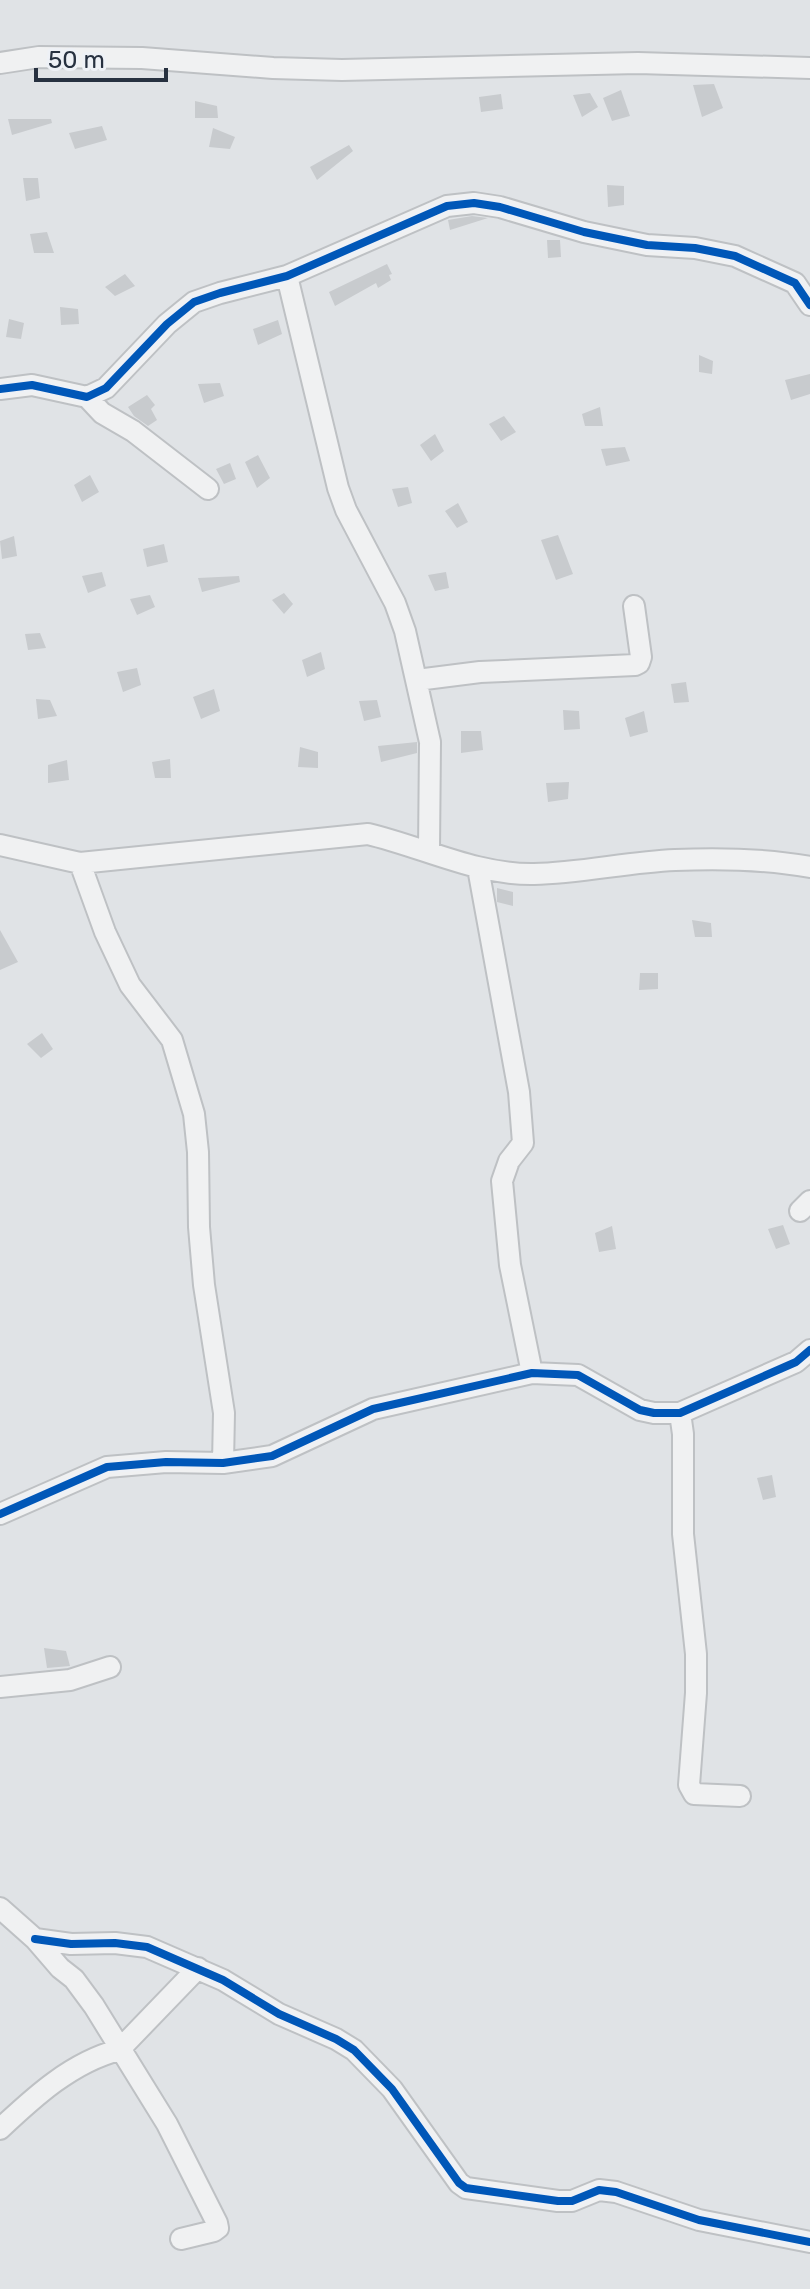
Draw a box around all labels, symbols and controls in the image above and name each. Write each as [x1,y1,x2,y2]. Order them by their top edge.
scale bar [36,32,166,82]
text: 50 m [48,46,105,74]

